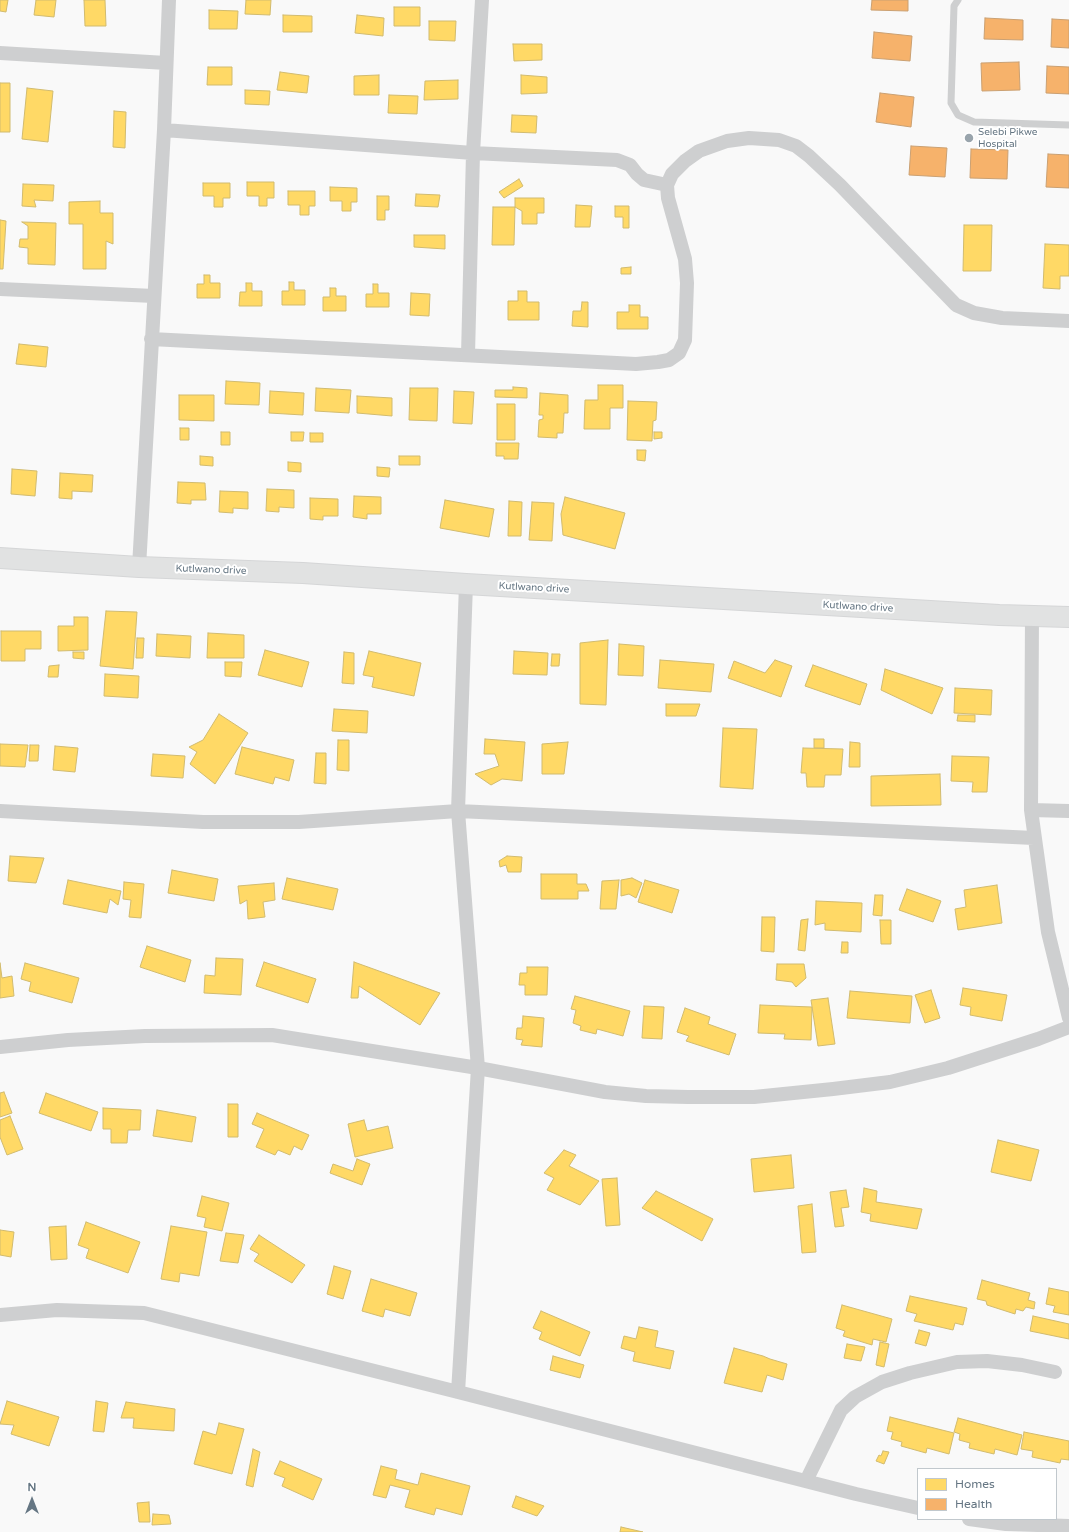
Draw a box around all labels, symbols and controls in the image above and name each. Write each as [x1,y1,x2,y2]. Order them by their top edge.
place label: Selebi Pikwe Hospital [978,126,1037,150]
marker: Selebi Pikwe Hospital [963,132,975,144]
street label: Kutlwano drive [175,563,247,577]
street label: Kutlwano drive [498,580,570,596]
street label: Kutlwano drive [822,599,894,615]
legend [917,1468,1057,1520]
text: Homes [955,1477,995,1491]
north arrow [12,1480,52,1520]
text: N [28,1481,36,1494]
text: Health [955,1497,992,1511]

